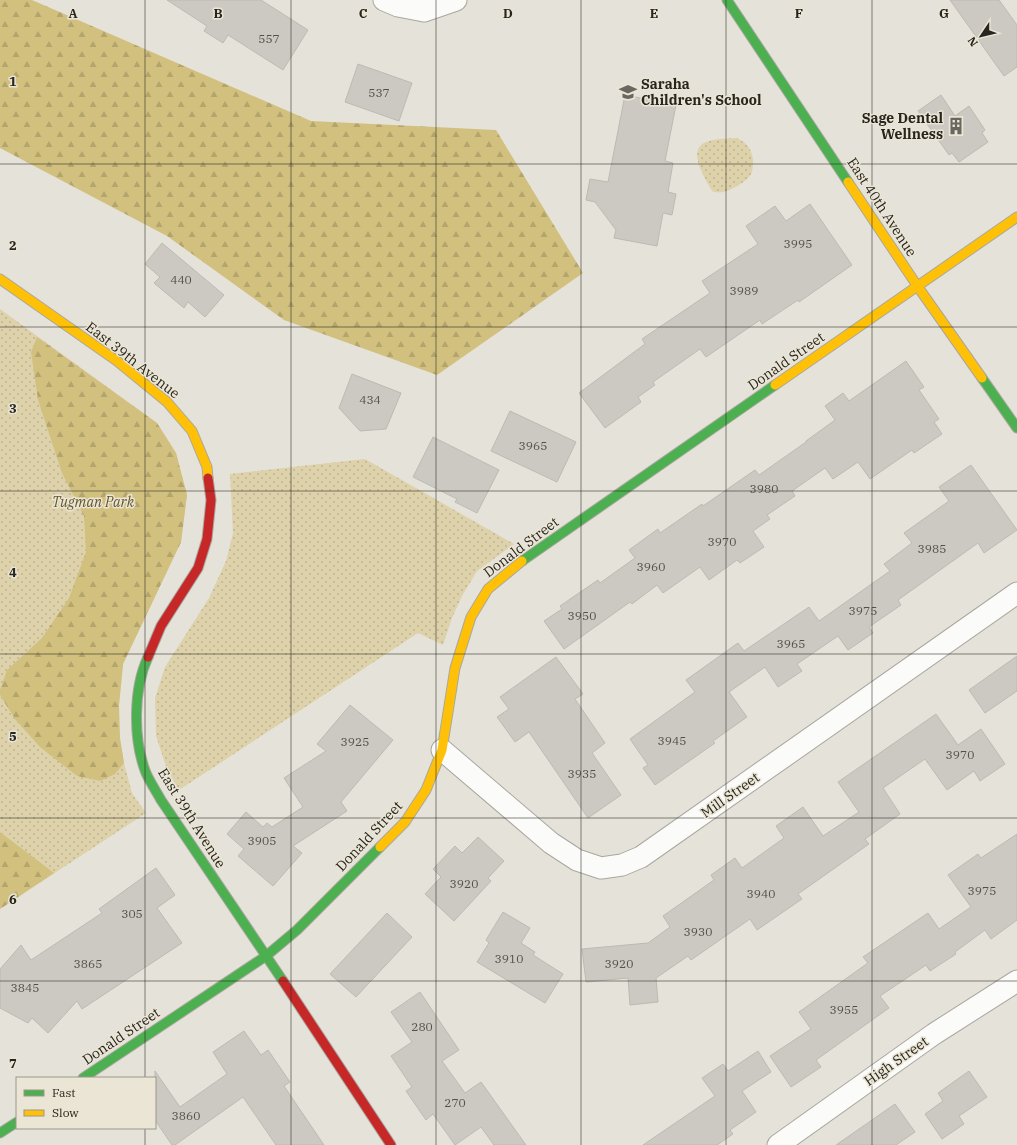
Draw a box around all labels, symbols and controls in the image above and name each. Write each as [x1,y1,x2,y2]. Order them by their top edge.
text: A [68,5,78,22]
text: B [213,5,223,22]
text: C [359,5,368,22]
text: D [503,5,513,22]
text: E [650,5,658,22]
text: F [795,5,803,22]
text: G [939,5,949,22]
north arrow [961,16,1001,56]
house number: 557 [258,31,280,46]
text: N [964,34,981,49]
text: 1 [9,73,17,90]
place label: Saraha Children's School [641,75,762,109]
school or university icon: Saraha Children's School [618,82,638,102]
house number: 537 [368,85,390,100]
place label: Sage Dental Wellness [862,109,943,143]
building icon: Sage Dental Wellness [946,116,966,136]
street label: East 40th Avenue [843,154,921,260]
house number: 3995 [784,236,812,251]
text: 2 [9,237,17,254]
house number: 440 [170,272,192,287]
house number: 3989 [730,283,758,298]
street label: East 39th Avenue [82,318,184,402]
street label: Donald Street [744,328,828,394]
house number: 434 [359,392,381,407]
text: 3 [9,400,17,417]
house number: 3965 [519,438,547,453]
house number: 3980 [750,481,778,496]
park label: Tugman Park [52,493,135,511]
street label: Donald Street [480,513,562,581]
house number: 3970 [708,534,736,549]
house number: 3985 [918,541,946,556]
house number: 3960 [637,559,665,574]
text: 4 [9,564,17,581]
house number: 3975 [849,603,877,618]
house number: 3950 [568,608,596,623]
house number: 3965 [777,636,805,651]
text: 5 [9,728,17,745]
house number: 3945 [658,733,686,748]
house number: 3925 [341,734,369,749]
house number: 3970 [946,747,974,762]
street label: East 39th Avenue [154,765,230,871]
house number: 3935 [568,766,596,781]
street label: Mill Street [697,768,763,822]
street label: Donald Street [332,797,406,875]
house number: 3905 [248,833,276,848]
house number: 3920 [450,876,478,891]
house number: 3975 [968,883,996,898]
house number: 3940 [747,886,775,901]
text: 6 [9,891,17,908]
house number: 305 [121,906,143,921]
house number: 3930 [684,924,712,939]
house number: 3910 [495,951,523,966]
house number: 3865 [74,956,102,971]
house number: 3920 [605,956,633,971]
house number: 3845 [11,980,39,995]
house number: 3955 [830,1002,858,1017]
street label: Donald Street [79,1003,163,1069]
house number: 280 [411,1019,433,1034]
street label: High Street [860,1032,932,1090]
text: 7 [9,1055,17,1072]
legend [16,1077,156,1129]
text: Fast [52,1085,76,1100]
house number: 270 [444,1095,466,1110]
text: Slow [52,1105,79,1120]
house number: 3860 [172,1108,200,1123]

